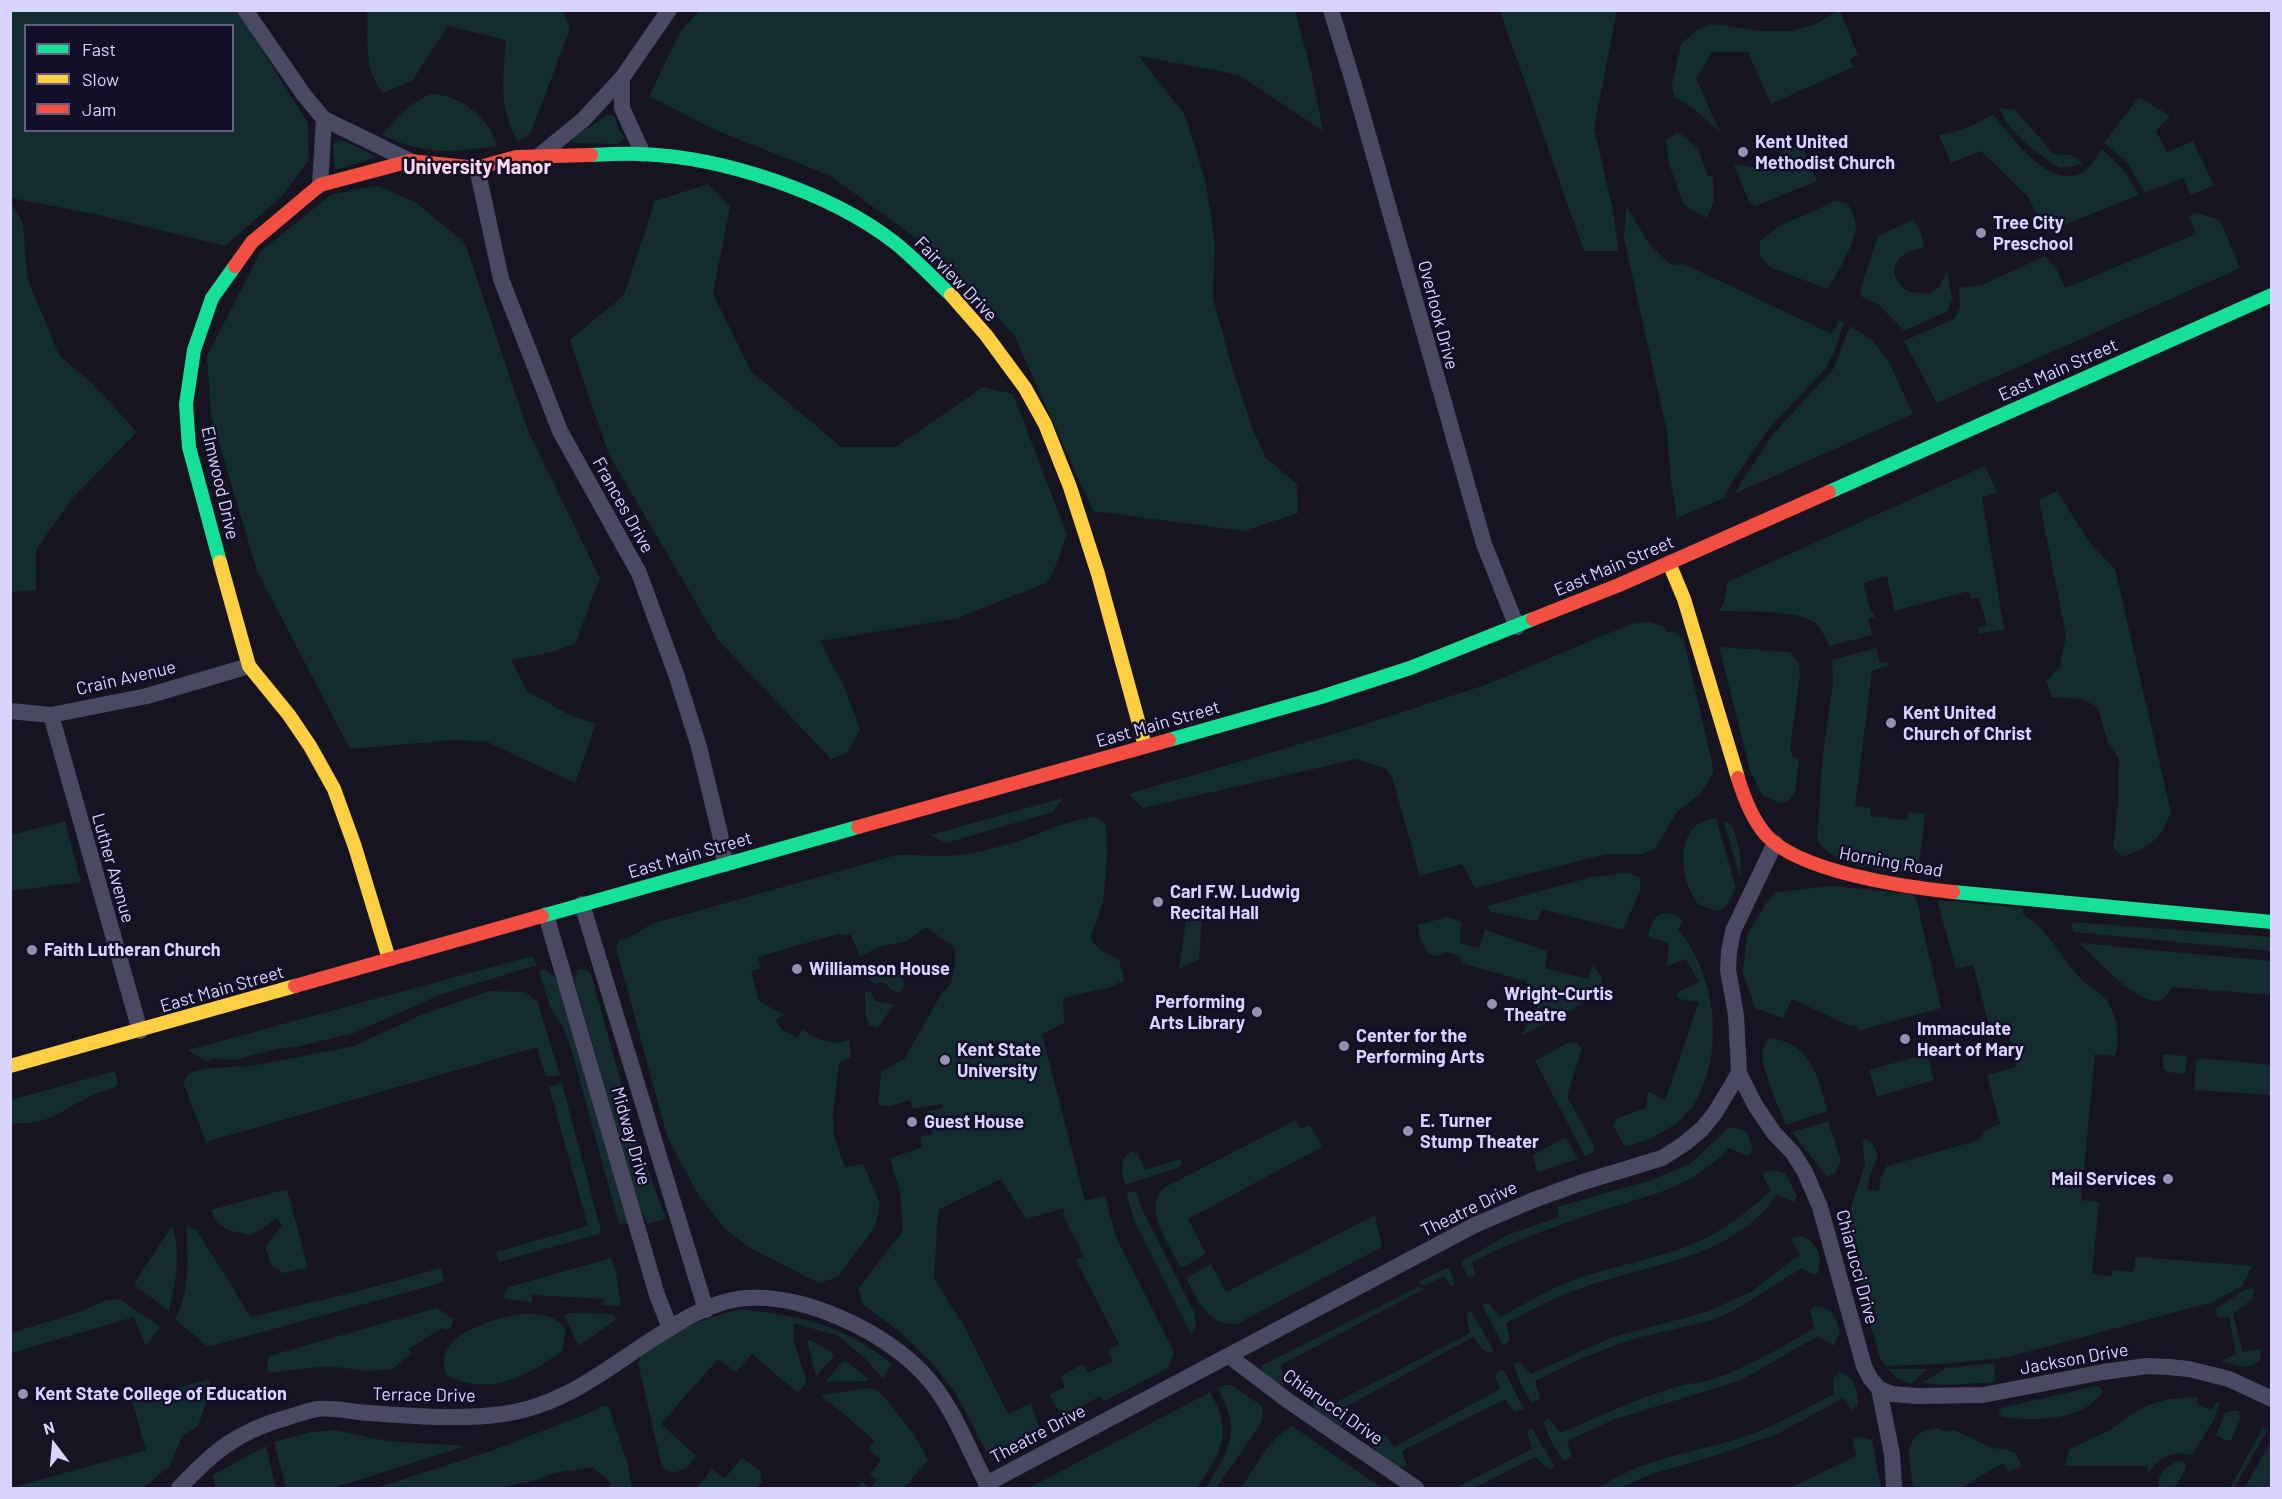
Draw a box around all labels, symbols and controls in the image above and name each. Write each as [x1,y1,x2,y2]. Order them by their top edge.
legend [24,24,234,132]
text: Fast [82,38,116,60]
text: Slow [82,68,119,90]
text: Jam [82,98,116,120]
place label: Kent United Methodist Church [1755,131,1895,174]
marker: Kent United Methodist Church [1736,145,1750,159]
district label: University Manor [403,155,551,179]
place label: Tree City Preschool [1993,212,2073,254]
marker: Tree City Preschool [1974,226,1988,240]
street label: Fairview Drive [910,232,1002,326]
street label: Overlook Drive [1413,258,1463,372]
street label: East Main Street [1995,334,2121,406]
street label: Elmwood Drive [196,424,244,542]
street label: Frances Drive [588,453,658,557]
street label: East Main Street [1551,531,1677,601]
street label: Crain Avenue [74,656,178,700]
street label: East Main Street [1094,696,1222,752]
place label: Kent United Church of Christ [1903,702,2032,744]
marker: Kent United Church of Christ [1884,716,1898,730]
street label: Luther Avenue [87,811,139,925]
street label: East Main Street [626,827,754,883]
street label: Horning Road [1837,842,1945,882]
place label: Carl F.W. Ludwig Recital Hall [1170,881,1300,924]
marker: Carl F.W. Ludwig Recital Hall [1151,895,1165,909]
place label: Faith Lutheran Church [44,939,221,961]
marker: Faith Lutheran Church [25,943,39,957]
place label: Williamson House [809,958,950,980]
street label: East Main Street [158,961,286,1017]
marker: Williamson House [790,962,804,976]
place label: Wright-Curtis Theatre [1504,983,1613,1026]
place label: Performing Arts Library [1149,991,1245,1034]
marker: Wright-Curtis Theatre [1485,997,1499,1011]
marker: Performing Arts Library [1250,1005,1264,1019]
place label: Immaculate Heart of Mary [1917,1018,2024,1060]
place label: Center for the Performing Arts [1356,1025,1484,1068]
marker: Immaculate Heart of Mary [1898,1032,1912,1046]
place label: Kent State University [957,1039,1041,1082]
marker: Center for the Performing Arts [1337,1039,1351,1053]
marker: Kent State University [938,1053,952,1067]
street label: Midway Drive [607,1084,655,1188]
place label: E. Turner Stump Theater [1420,1110,1539,1152]
place label: Guest House [924,1111,1024,1133]
marker: Guest House [905,1115,919,1129]
marker: E. Turner Stump Theater [1401,1124,1415,1138]
place label: Mail Services [2051,1168,2156,1190]
marker: Mail Services [2161,1172,2175,1186]
street label: Theatre Drive [1417,1176,1521,1242]
street label: Chiarucci Drive [1831,1207,1883,1327]
street label: Jackson Drive [2018,1339,2130,1379]
street label: Chiarucci Drive [1279,1364,1387,1450]
place label: Kent State College of Education [35,1383,287,1405]
street label: Terrace Drive [372,1383,476,1407]
marker: Kent State College of Education [16,1387,30,1401]
street label: Theatre Drive [987,1400,1089,1468]
north arrow [24,1415,84,1475]
text: N [41,1417,57,1438]

